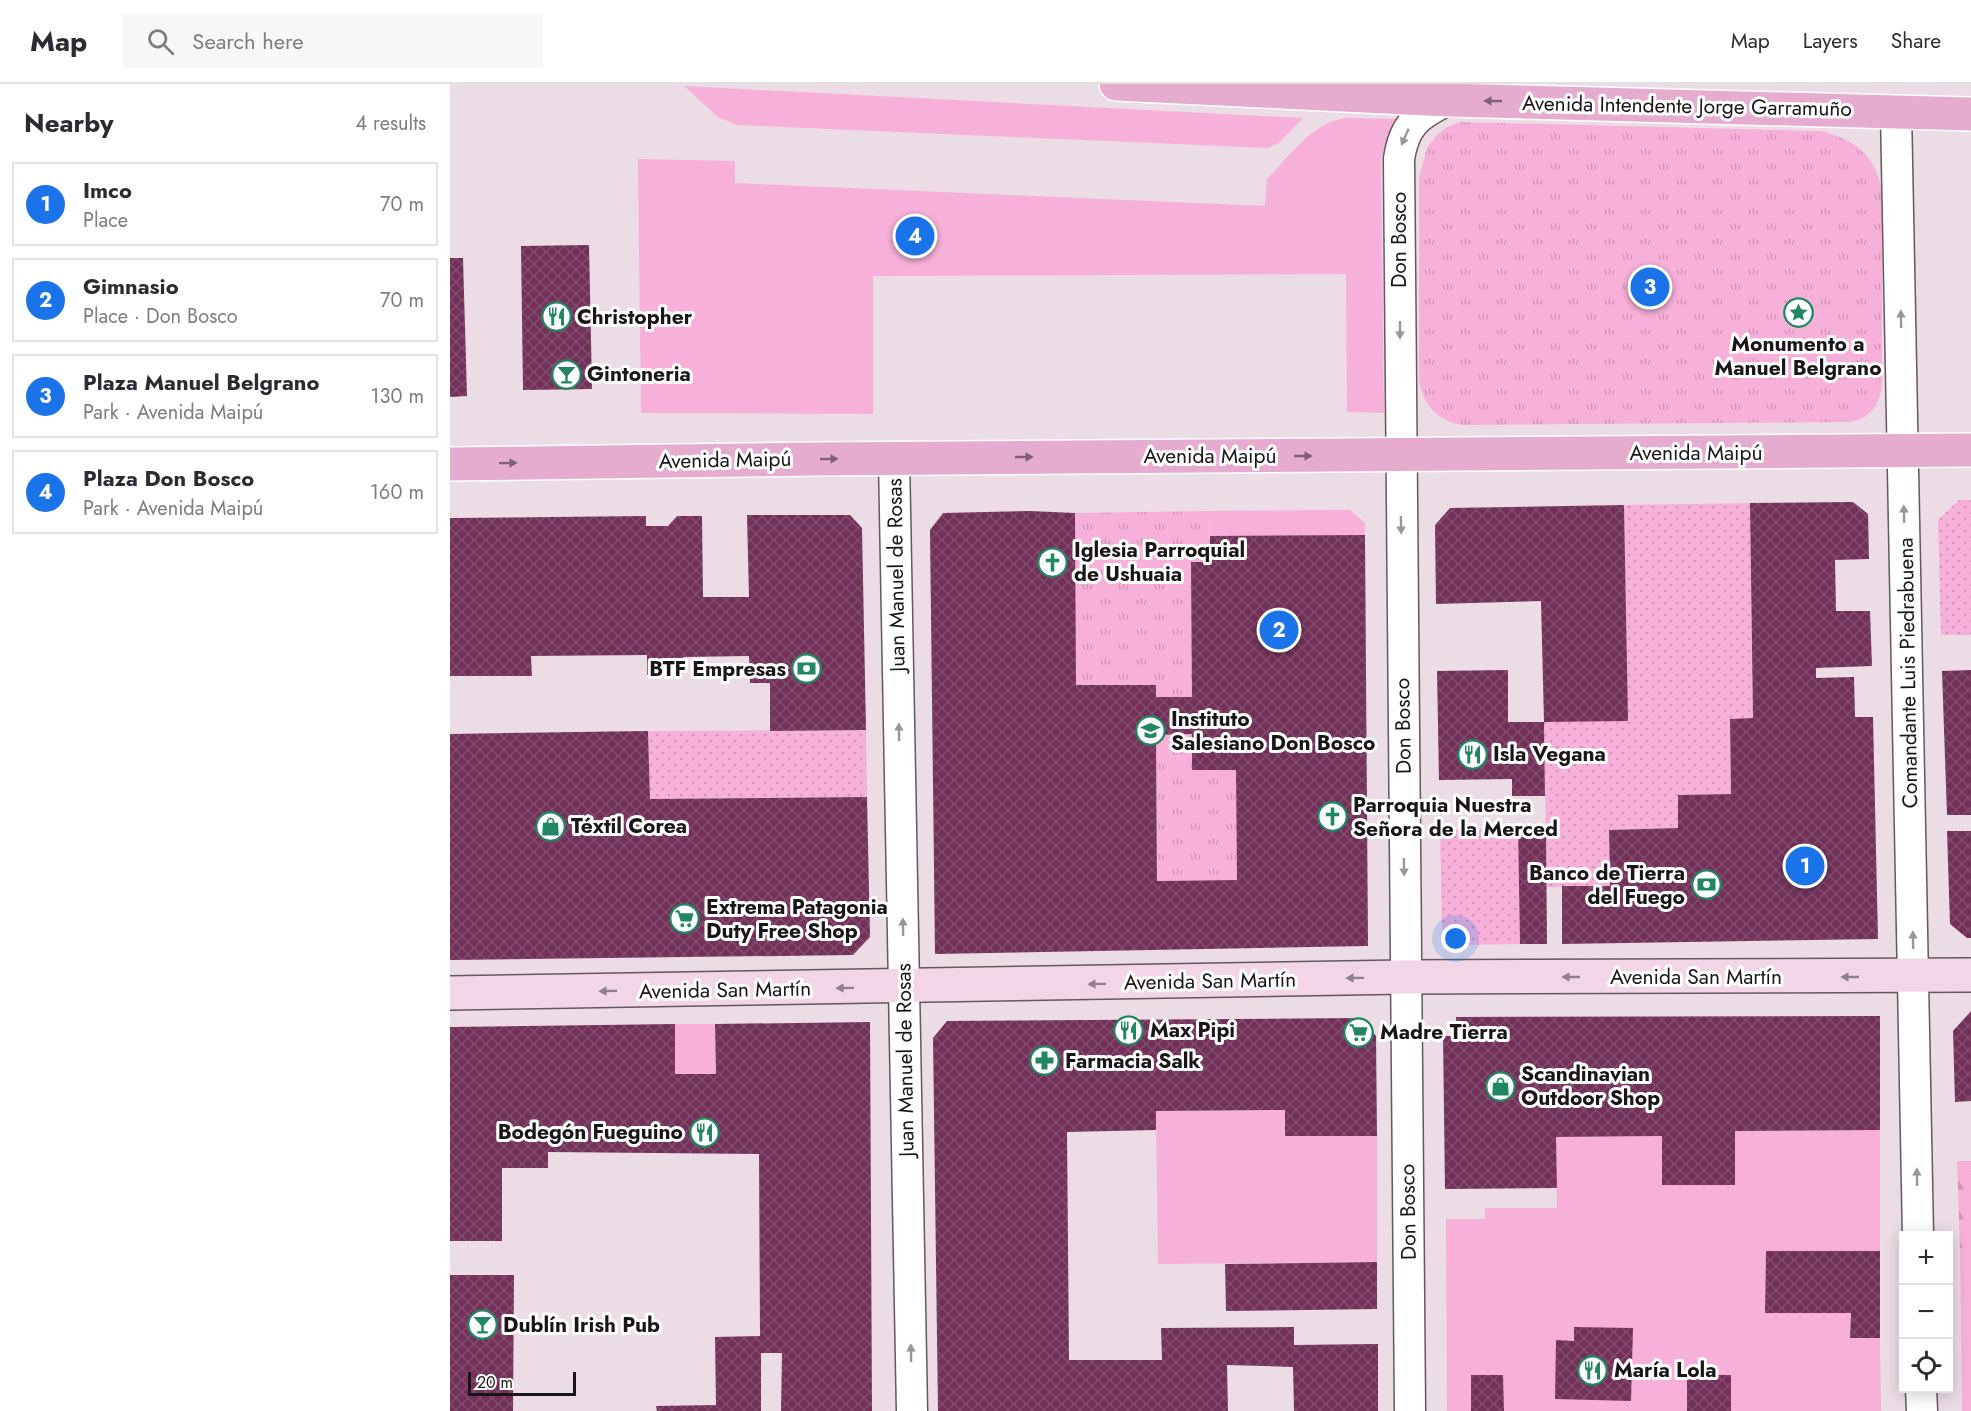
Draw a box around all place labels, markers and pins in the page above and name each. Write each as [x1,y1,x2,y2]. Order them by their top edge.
pin: 4 [896,214,934,258]
pin: 3 [1630,264,1670,310]
place icon: Monumento a Manuel Belgrano [1782,297,1814,329]
restaurant icon: Christopher [540,301,572,333]
place label: Christopher [577,302,693,332]
place label: Monumento a Manuel Belgrano [1714,329,1882,383]
bar icon: Gintoneria [550,358,582,390]
place label: Gintoneria [587,359,691,389]
place label: Iglesia Parroquial de Ushuaia [1074,535,1245,589]
church icon: Iglesia Parroquial de Ushuaia [1037,546,1069,578]
pin: 2 [1260,608,1298,652]
bank icon: BTF Empresas [791,653,823,685]
place label: BTF Empresas [649,654,786,684]
place label: Instituto Salesiano Don Bosco [1171,704,1375,758]
school or university icon: Instituto Salesiano Don Bosco [1134,715,1166,747]
restaurant icon: Isla Vegana [1456,738,1488,770]
place label: Isla Vegana [1493,739,1606,769]
place label: Parroquia Nuestra Señora de la Merced [1353,790,1558,844]
church icon: Parroquia Nuestra Señora de la Merced [1316,801,1348,833]
shop icon: Téxtil Corea [534,810,566,842]
place label: Téxtil Corea [571,811,687,841]
pin: 1 [1786,844,1824,888]
place label: Banco de Tierra del Fuego [1529,858,1685,912]
bank icon: Banco de Tierra del Fuego [1690,869,1722,901]
place label: Extrema Patagonia Duty Free Shop [706,892,888,946]
supermarket icon: Extrema Patagonia Duty Free Shop [669,903,701,935]
restaurant icon: Max Pipi [1113,1014,1145,1046]
place label: Max Pipi [1150,1015,1235,1045]
supermarket icon: Madre Tierra [1343,1016,1375,1048]
place label: Madre Tierra [1380,1017,1508,1047]
pharmacy icon: Farmacia Salk [1028,1045,1060,1077]
place label: Farmacia Salk [1065,1046,1201,1076]
place label: Scandinavian Outdoor Shop [1521,1059,1660,1113]
shop icon: Scandinavian Outdoor Shop [1484,1070,1516,1102]
restaurant icon: Bodegón Fueguino [688,1116,720,1148]
place label: Bodegón Fueguino [498,1117,683,1147]
bar icon: Dublín Irish Pub [466,1309,498,1341]
place label: Dublín Irish Pub [503,1310,660,1340]
restaurant icon: María Lola [1577,1354,1609,1386]
place label: María Lola [1614,1355,1717,1385]

